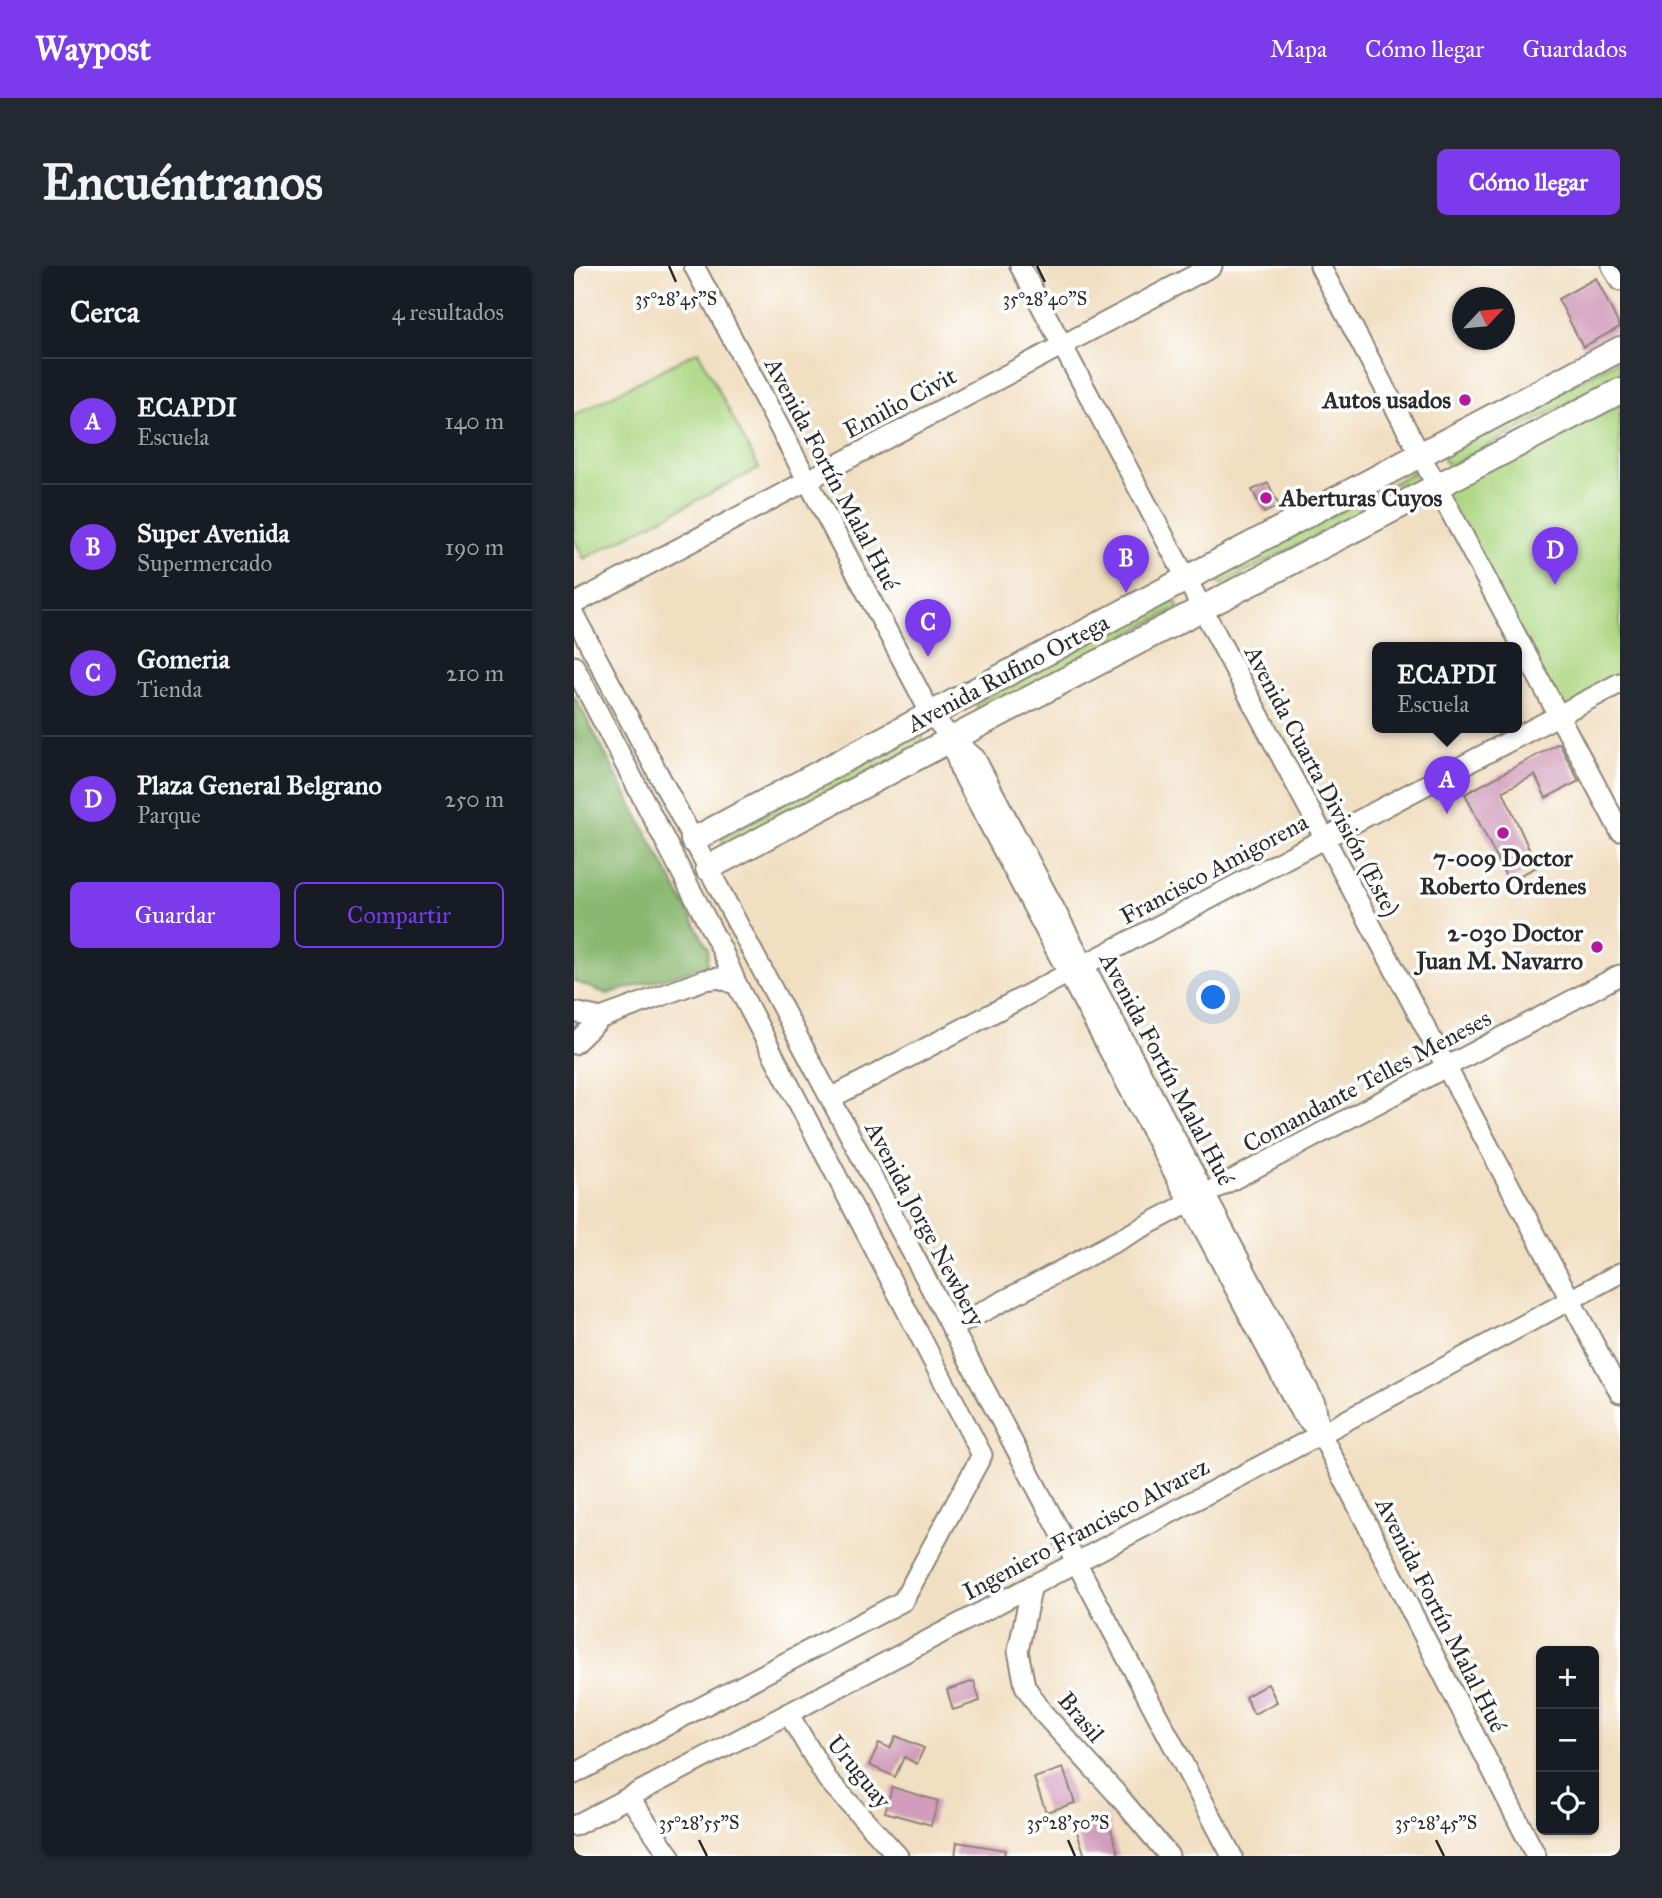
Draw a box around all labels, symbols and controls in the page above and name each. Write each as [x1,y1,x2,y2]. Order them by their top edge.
text: Waypost [35,29,151,69]
text: Mapa [1270,34,1327,64]
text: Cómo llegar [1365,34,1484,64]
text: Guardados [1522,34,1627,64]
button: Cómo llegar [1437,149,1620,215]
text: Encuéntranos [42,153,323,212]
north arrow [1452,287,1515,350]
text: 35°28'45"S [635,288,717,310]
text: 35°28'40"S [1003,288,1087,310]
text: Cerca [70,294,139,330]
text: 4 resultados [392,298,504,326]
street label: Avenida Fortín Malal Hué [757,352,906,596]
street label: Emilio Civit [838,360,962,445]
place label: Autos usados [1321,385,1451,415]
text: ECAPDI [137,391,237,423]
marker: Autos usados [1457,392,1473,408]
text: A [85,407,101,435]
text: 140 m [444,407,504,435]
text: Escuela [137,423,209,451]
place label: Aberturas Cuyos [1278,483,1442,513]
marker: Aberturas Cuyos [1258,490,1274,506]
text: Super Avenida [137,517,290,549]
pin: D [1532,527,1578,585]
text: B [85,533,101,561]
text: 190 m [445,533,504,561]
pin: B [1103,535,1149,593]
text: Supermercado [137,549,272,577]
pin: C [905,599,951,657]
street label: Avenida Rufino Ortega [901,607,1115,739]
street label: Avenida Cuarta División (Este) [1237,640,1406,922]
popup [1372,642,1522,733]
text: Gomeria [137,643,230,675]
text: ECAPDI [1397,658,1497,690]
text: C [85,659,101,687]
text: 210 m [446,659,504,687]
text: Tienda [137,675,202,703]
text: Escuela [1397,690,1469,718]
pin: A [1424,756,1470,814]
text: Plaza General Belgrano [137,769,382,801]
text: D [84,785,102,813]
text: 250 m [444,785,504,813]
text: Parque [137,801,201,829]
street label: Francisco Amigorena [1115,806,1314,931]
marker: 7-009 Doctor Roberto Ordenes [1495,825,1511,841]
place label: 7-009 Doctor Roberto Ordenes [1420,843,1587,901]
button: Guardar [70,882,280,948]
button: Compartir [294,882,504,948]
place label: 2-030 Doctor Juan M. Navarro [1413,918,1584,976]
marker: 2-030 Doctor Juan M. Navarro [1589,939,1605,955]
street label: Avenida Fortín Malal Hué [1092,947,1241,1191]
your location [1196,980,1230,1014]
street label: Comandante Telles Meneses [1238,1003,1496,1159]
street label: Avenida Jorge Newbery [858,1116,992,1332]
street label: Ingeniero Francisco Alvarez [958,1451,1214,1607]
street label: Avenida Fortín Malal Hué [1368,1492,1513,1737]
map controls [1536,1646,1599,1835]
button: + [1536,1646,1599,1709]
street label: Brasil [1051,1686,1111,1749]
button: − [1536,1709,1599,1772]
street label: Uruguay [820,1729,898,1815]
button: locate [1536,1772,1599,1835]
text: 35°28'55"S [659,1812,739,1834]
text: 35°28'50"S [1027,1812,1109,1834]
text: 35°28'45"S [1395,1812,1477,1834]

